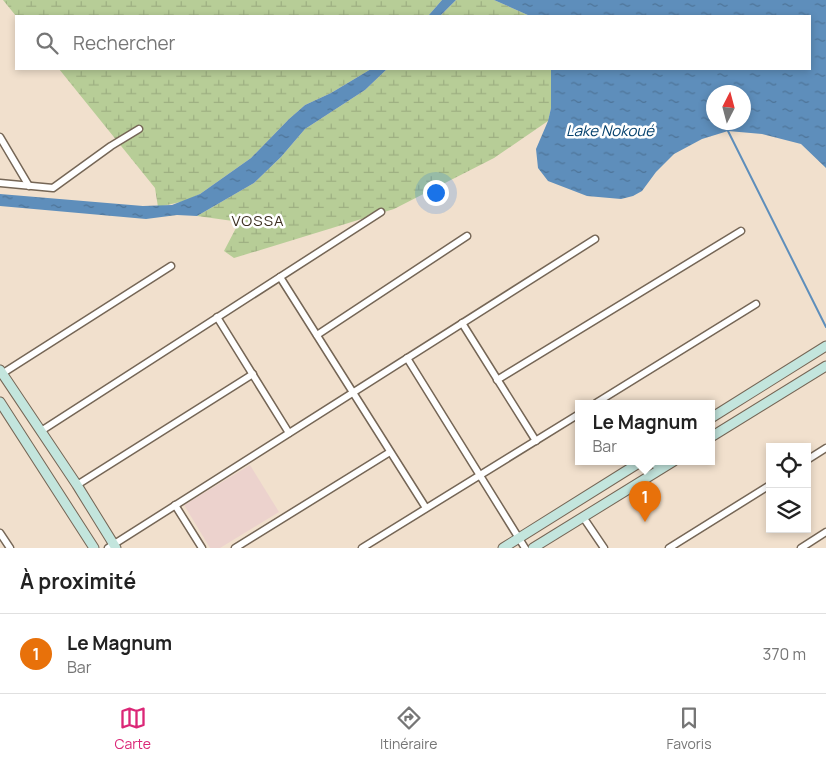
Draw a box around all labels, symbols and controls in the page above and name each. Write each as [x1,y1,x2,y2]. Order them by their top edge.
search box [15,15,811,70]
icon: search [33,29,61,57]
text: Rechercher [73,30,175,56]
north arrow [706,85,751,130]
water label: Lake Nokoué [566,120,655,141]
your location [423,180,449,206]
district label: VOSSA [232,210,284,231]
popup [575,400,715,465]
text: Le Magnum [592,409,698,435]
text: Bar [592,435,617,457]
map controls [766,443,811,533]
button: locate [766,443,811,488]
pin: 1 [629,481,661,522]
button: layers [766,488,811,533]
text: À proximité [20,567,136,595]
text: Le Magnum [67,630,172,656]
text: 1 [32,643,40,665]
text: 370 m [763,643,806,665]
text: Bar [67,656,91,678]
tab: Carte [115,704,151,753]
tab: Itinéraire [380,704,437,753]
tab: Favoris [666,704,711,753]

